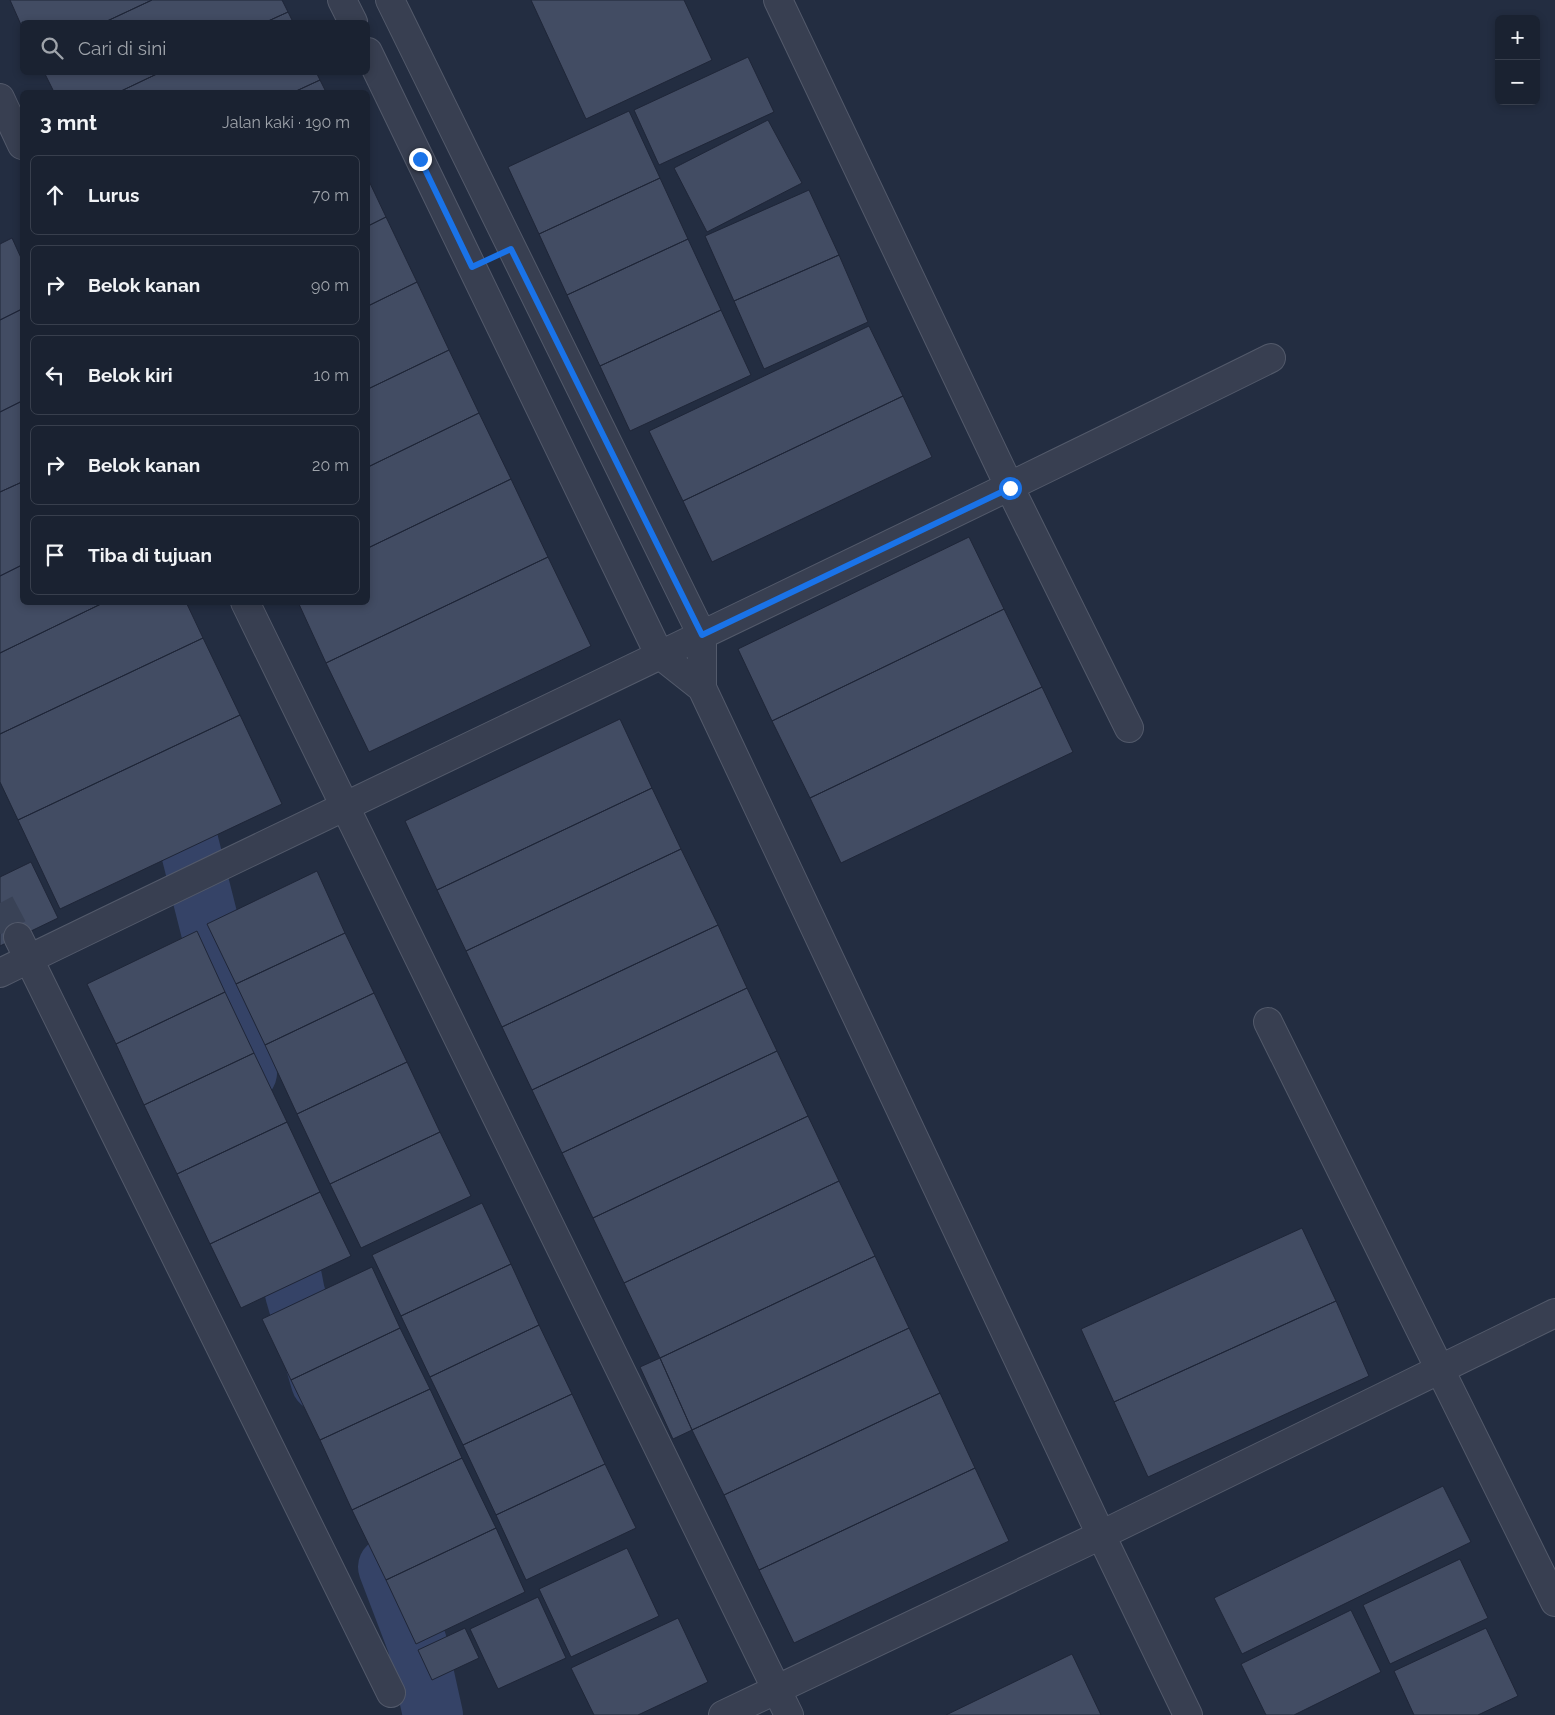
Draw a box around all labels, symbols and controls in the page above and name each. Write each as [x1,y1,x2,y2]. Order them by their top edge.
map controls [1495,15,1540,105]
button: + [1495,15,1540,60]
search box [20,20,370,75]
icon: search [38,34,66,62]
text: Cari di sini [78,37,166,59]
button: − [1495,60,1540,105]
text: 3 mnt [40,110,97,135]
text: Jalan kaki · 190 m [222,113,350,132]
route end [409,148,432,171]
icon: ahead [41,181,69,209]
text: Lurus [88,184,139,206]
text: 70 m [312,186,349,205]
icon: right [41,271,69,299]
text: Belok kanan [88,274,200,296]
text: 90 m [311,276,349,295]
icon: left [41,361,69,389]
text: Belok kiri [88,364,173,386]
text: 10 m [314,366,349,385]
icon: right [41,451,69,479]
text: Belok kanan [88,454,200,476]
text: 20 m [312,456,349,475]
route start [999,477,1022,500]
icon: arrive [41,541,69,569]
text: Tiba di tujuan [88,544,212,566]

